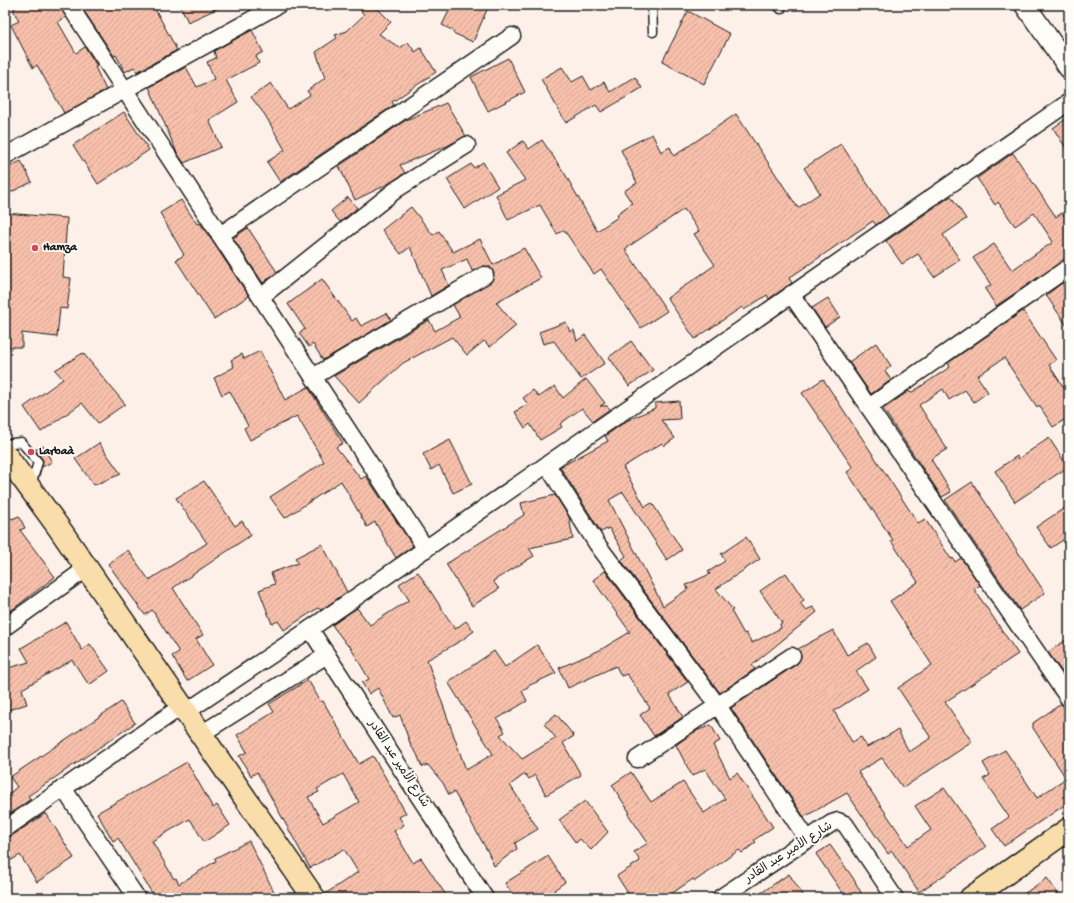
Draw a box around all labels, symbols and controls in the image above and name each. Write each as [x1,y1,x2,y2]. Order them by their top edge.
place label: Hamza [43,241,78,255]
marker: Hamza [30,243,40,253]
place label: Larbaà [39,445,75,459]
marker: Larbaà [26,447,36,457]
street label: شارع الأمير عبد القادر [364,715,434,810]
street label: شارع الأمير عبد القادر [740,817,835,887]

